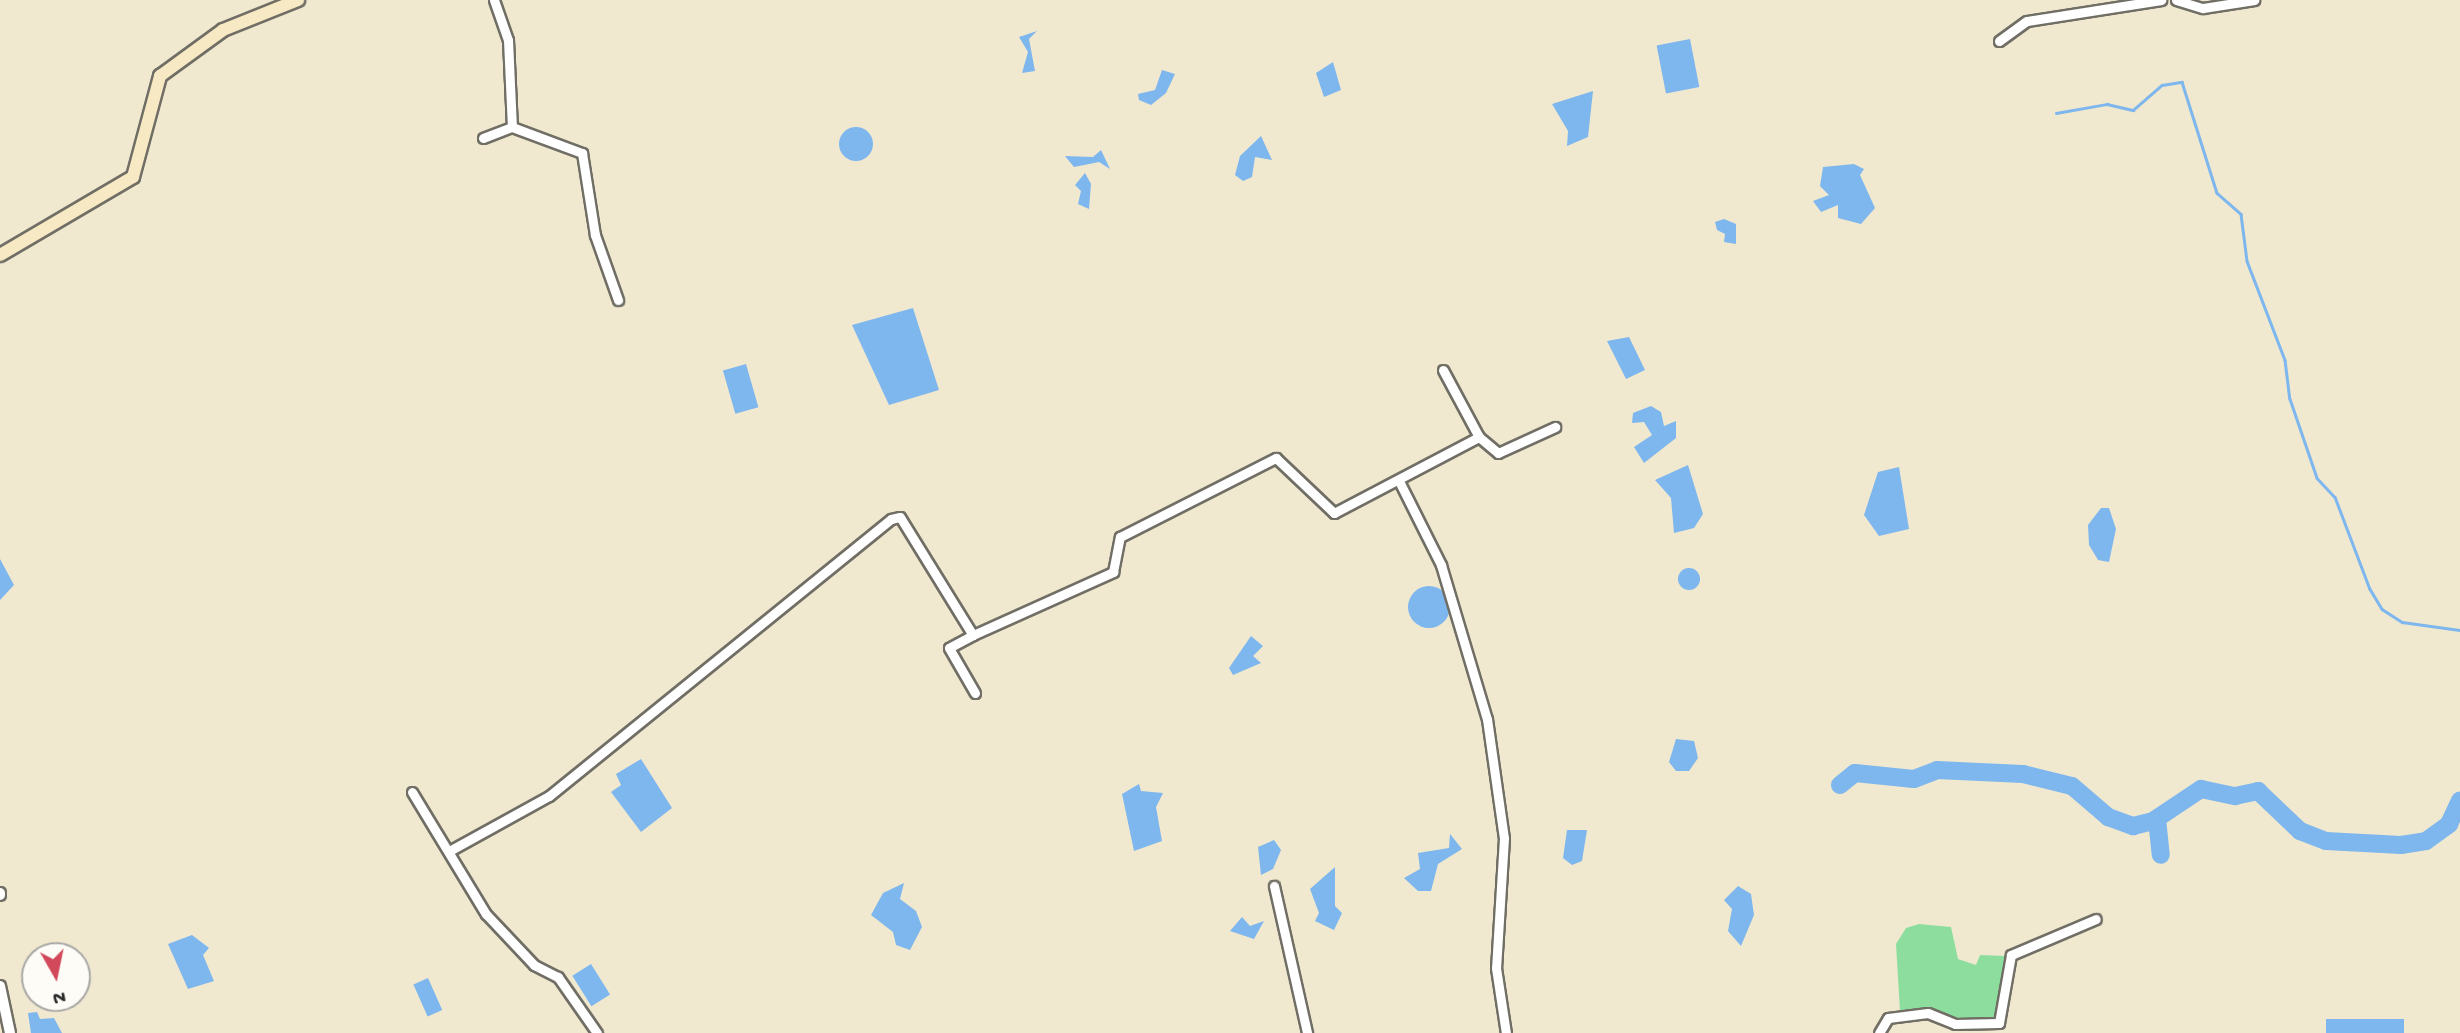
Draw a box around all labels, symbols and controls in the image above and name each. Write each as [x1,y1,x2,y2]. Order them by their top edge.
north arrow [21,942,91,1012]
text: N [51,984,67,1009]

